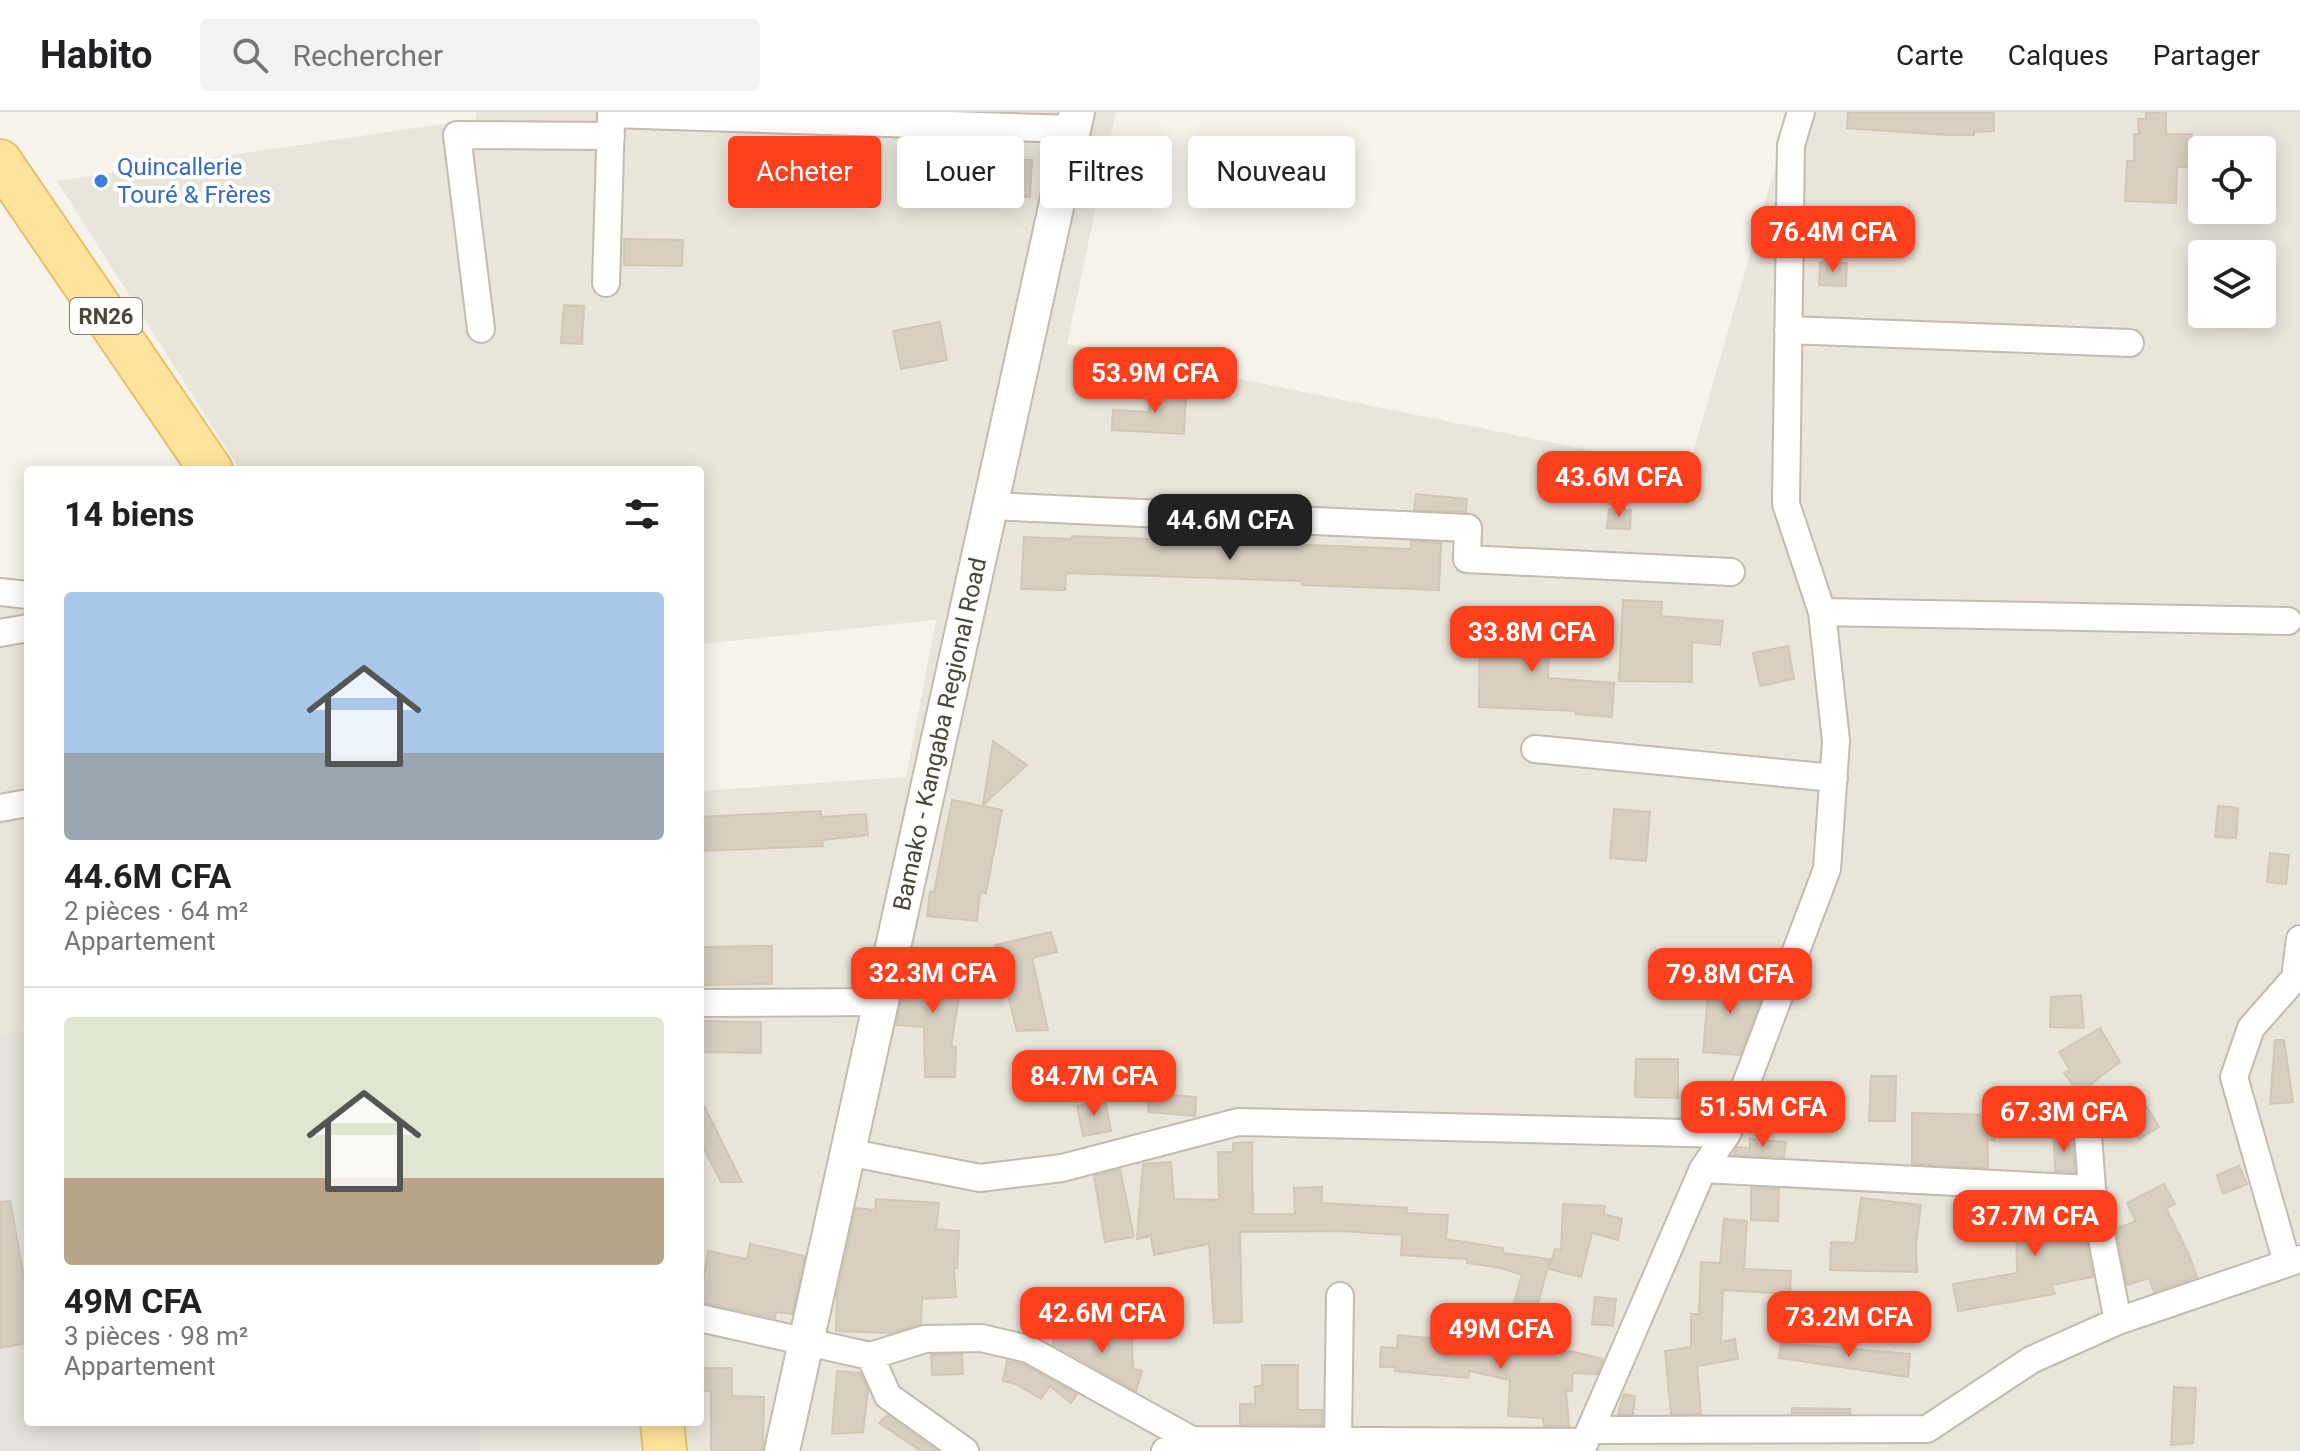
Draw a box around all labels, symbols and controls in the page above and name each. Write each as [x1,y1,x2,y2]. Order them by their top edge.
search box [200,19,760,91]
text: Habito [40,33,152,77]
icon: search [228,33,272,77]
text: Rechercher [292,38,443,73]
text: Carte [1896,39,1964,72]
text: Calques [2008,39,2109,72]
text: Partager [2153,39,2260,72]
chip: Acheter [728,136,881,208]
chip: Louer [897,136,1024,208]
chip: Filtres [1040,136,1172,208]
chip: Nouveau [1188,136,1355,208]
map controls [2188,136,2276,328]
button: locate [2188,136,2276,224]
place label: Quincallerie Touré & Frères [117,153,271,209]
marker: Quincallerie Touré & Frères [92,172,110,190]
pin: 76.4M CFA [1741,206,1925,274]
text: 76.4M CFA [1769,217,1897,247]
button: layers [2188,240,2276,328]
road number: RN26 [70,298,142,334]
pin: 53.9M CFA [1063,347,1247,415]
text: 53.9M CFA [1091,358,1219,388]
pin: 43.6M CFA [1527,451,1711,519]
text: 43.6M CFA [1555,462,1683,492]
icon: filters [620,492,664,536]
text: 14 biens [64,494,194,534]
pin: 44.6M CFA [1138,494,1322,562]
text: 44.6M CFA [1166,505,1294,535]
street label: Bamako - Kangaba Regional Road [887,555,992,913]
pin: 33.8M CFA [1440,606,1624,674]
text: 33.8M CFA [1468,617,1596,647]
icon: home [292,644,436,788]
text: 44.6M CFA [64,856,231,896]
text: 2 pièces · 64 m² [64,896,248,926]
text: Appartement [64,926,216,956]
pin: 32.3M CFA [841,947,1025,1015]
pin: 79.8M CFA [1638,948,1822,1016]
text: 32.3M CFA [869,958,997,988]
text: 79.8M CFA [1666,959,1794,989]
pin: 84.7M CFA [1002,1050,1186,1118]
text: 84.7M CFA [1030,1061,1158,1091]
icon: home [292,1069,436,1213]
pin: 51.5M CFA [1671,1081,1855,1149]
pin: 67.3M CFA [1972,1086,2156,1154]
text: 51.5M CFA [1699,1092,1827,1122]
text: 67.3M CFA [2000,1097,2128,1127]
pin: 37.7M CFA [1943,1190,2127,1258]
text: 37.7M CFA [1971,1201,2099,1231]
text: 49M CFA [64,1281,202,1321]
pin: 42.6M CFA [1010,1287,1194,1355]
pin: 73.2M CFA [1757,1291,1941,1359]
text: 42.6M CFA [1038,1298,1166,1328]
text: 73.2M CFA [1785,1302,1913,1332]
pin: 49M CFA [1427,1303,1575,1371]
text: 49M CFA [1448,1314,1554,1344]
text: 3 pièces · 98 m² [64,1321,248,1351]
text: Appartement [64,1351,216,1381]

